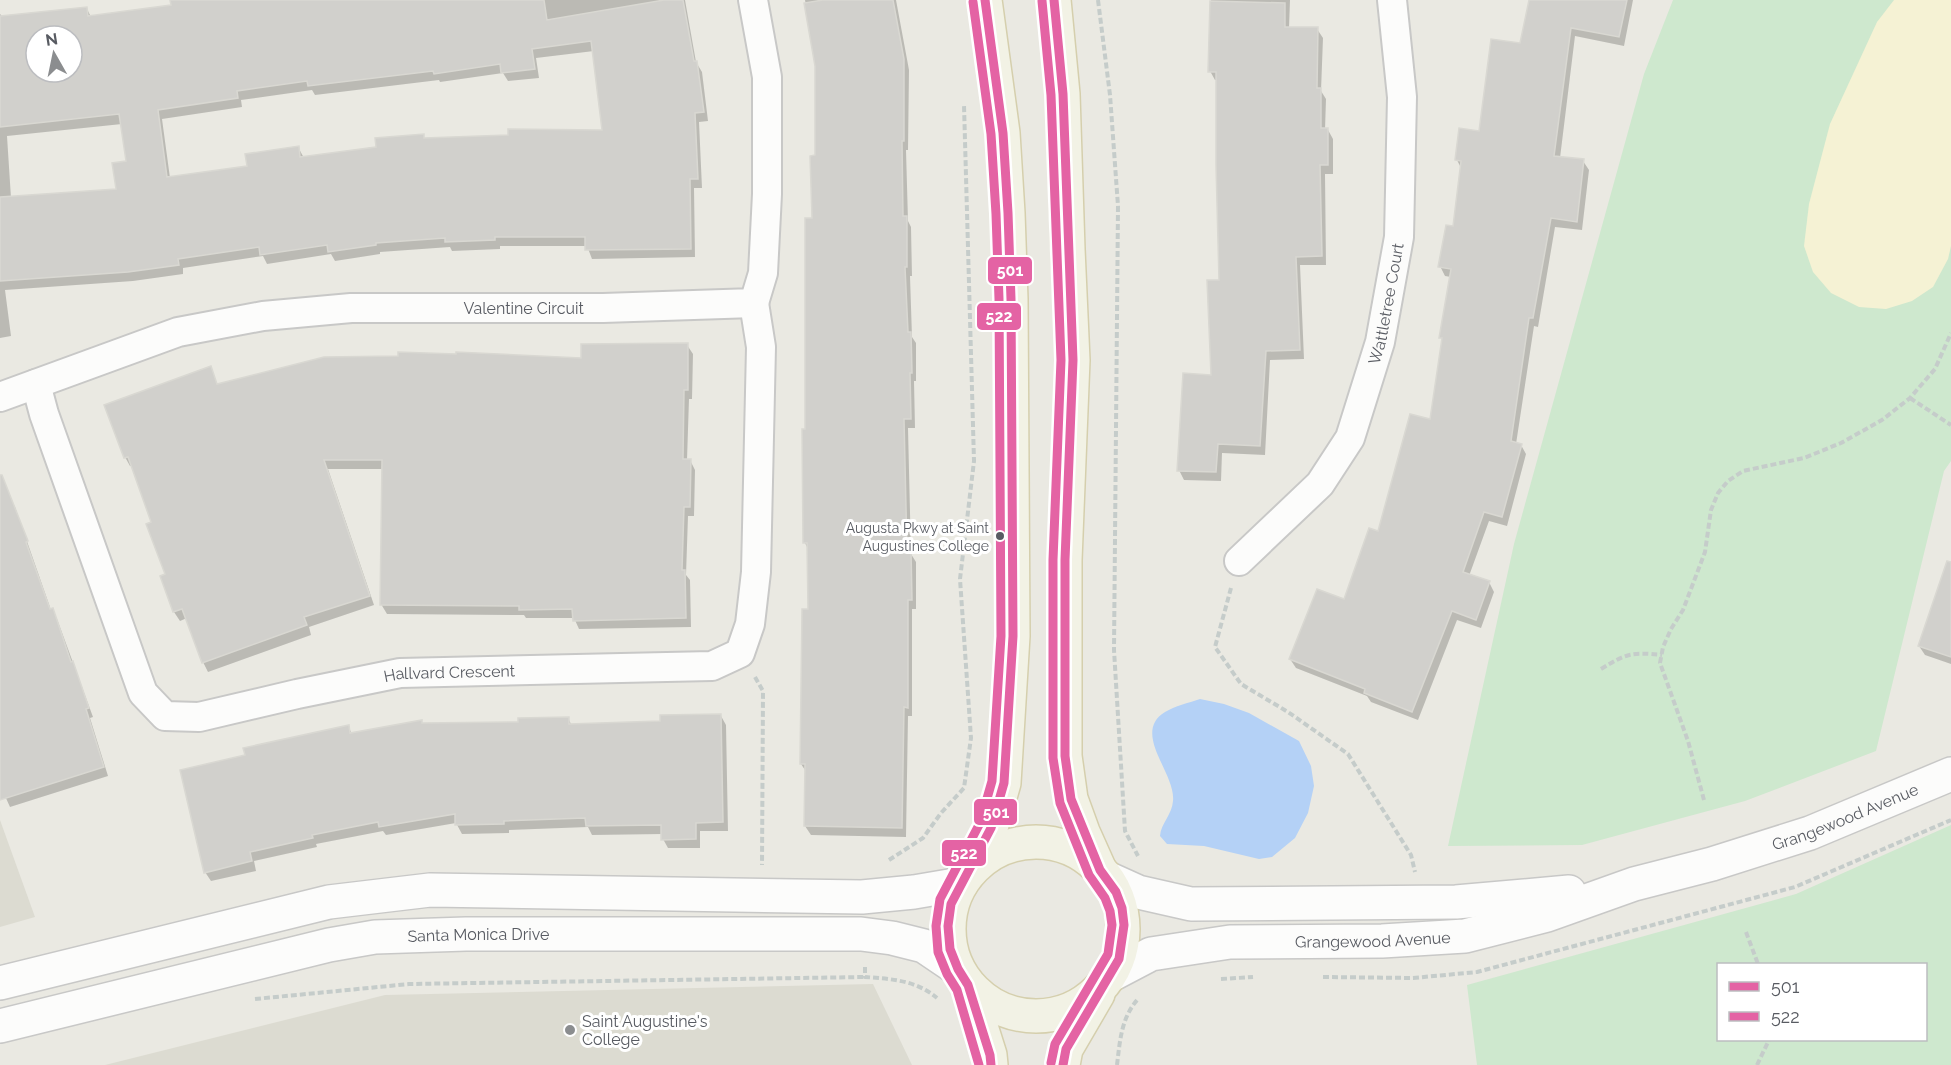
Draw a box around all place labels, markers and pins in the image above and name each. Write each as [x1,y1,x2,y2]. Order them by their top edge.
place label: Augusta Pkwy at Saint Augustines College [846,520,989,554]
marker: Augusta Pkwy at Saint Augustines College [994,530,1006,542]
place label: Saint Augustine's College [582,1012,708,1049]
marker: Saint Augustine's College [563,1023,577,1037]

